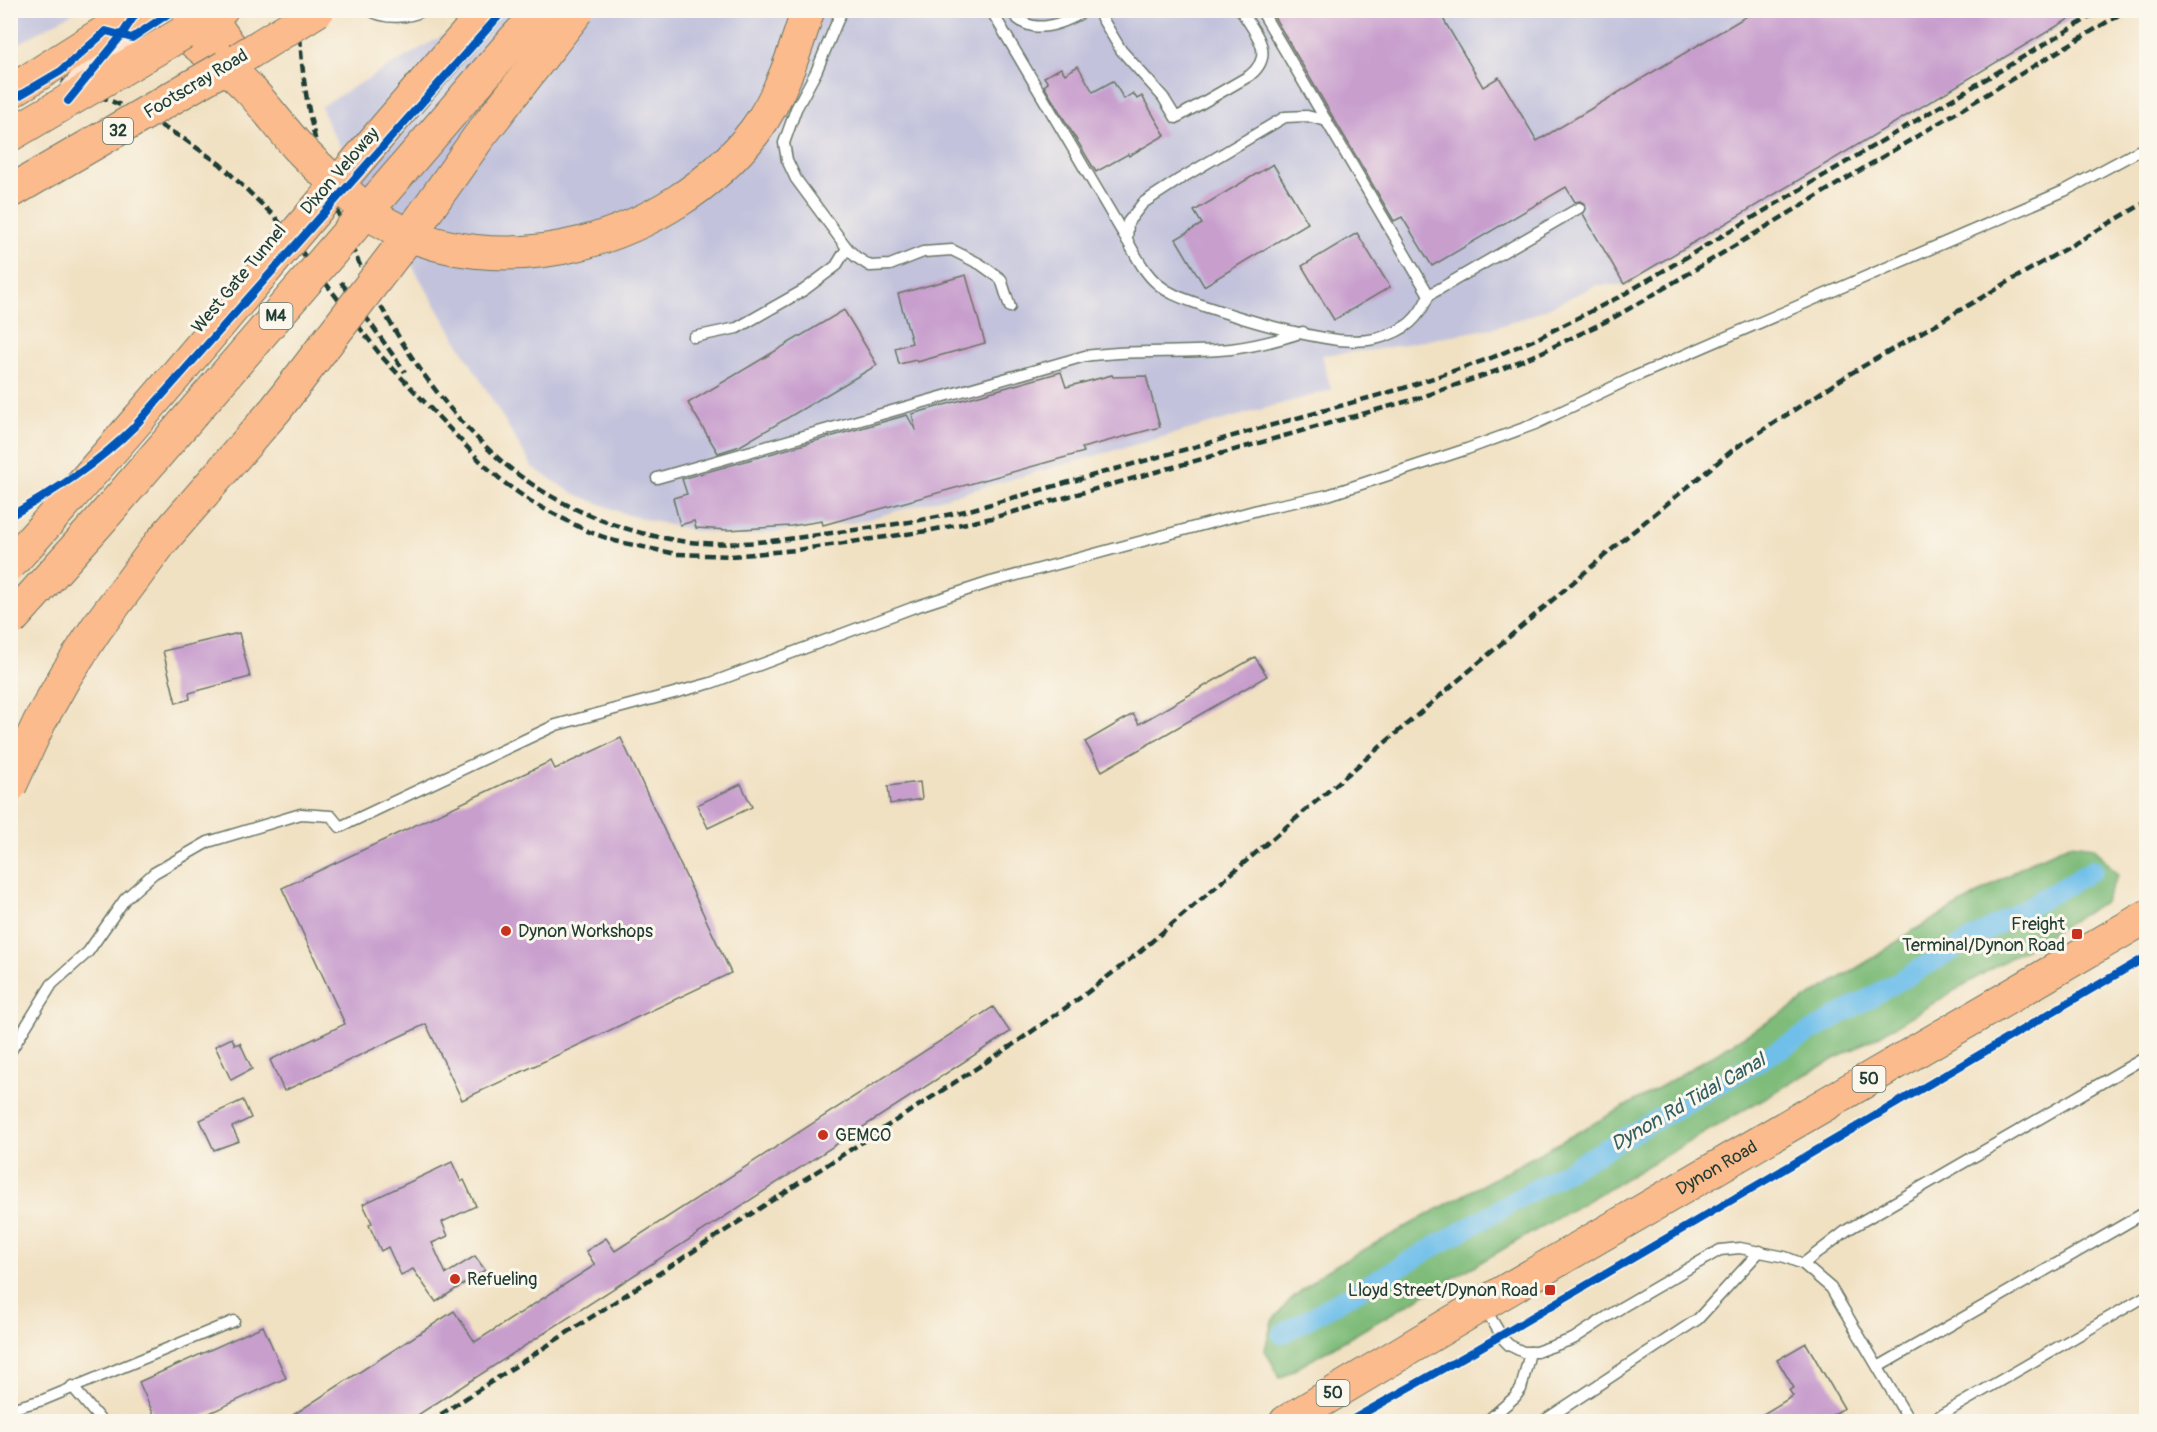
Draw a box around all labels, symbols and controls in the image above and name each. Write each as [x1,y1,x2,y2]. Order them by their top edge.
street label: Footscray Road [140,44,252,124]
road number: 32 [103,118,133,144]
street label: Dixon Veloway [296,122,385,220]
street label: West Gate Tunnel [187,220,291,338]
road number: M4 [260,303,292,329]
place label: Freight Terminal/Dynon Road [1902,913,2066,957]
place label: Dynon Workshops [518,920,653,943]
marker: Dynon Workshops [499,924,513,938]
marker: Freight Terminal/Dynon Road [2070,927,2084,941]
water label: Dynon Rd Tidal Canal [1606,1047,1772,1156]
road number: 50 [1852,1066,1886,1092]
place label: GEMCO [835,1124,891,1147]
marker: GEMCO [816,1128,830,1142]
street label: Dynon Road [1672,1135,1761,1200]
place label: Refueling [467,1268,537,1291]
marker: Refueling [448,1272,462,1286]
place label: Lloyd Street/Dynon Road [1348,1279,1538,1302]
marker: Lloyd Street/Dynon Road [1543,1283,1557,1297]
road number: 50 [1316,1380,1350,1406]

